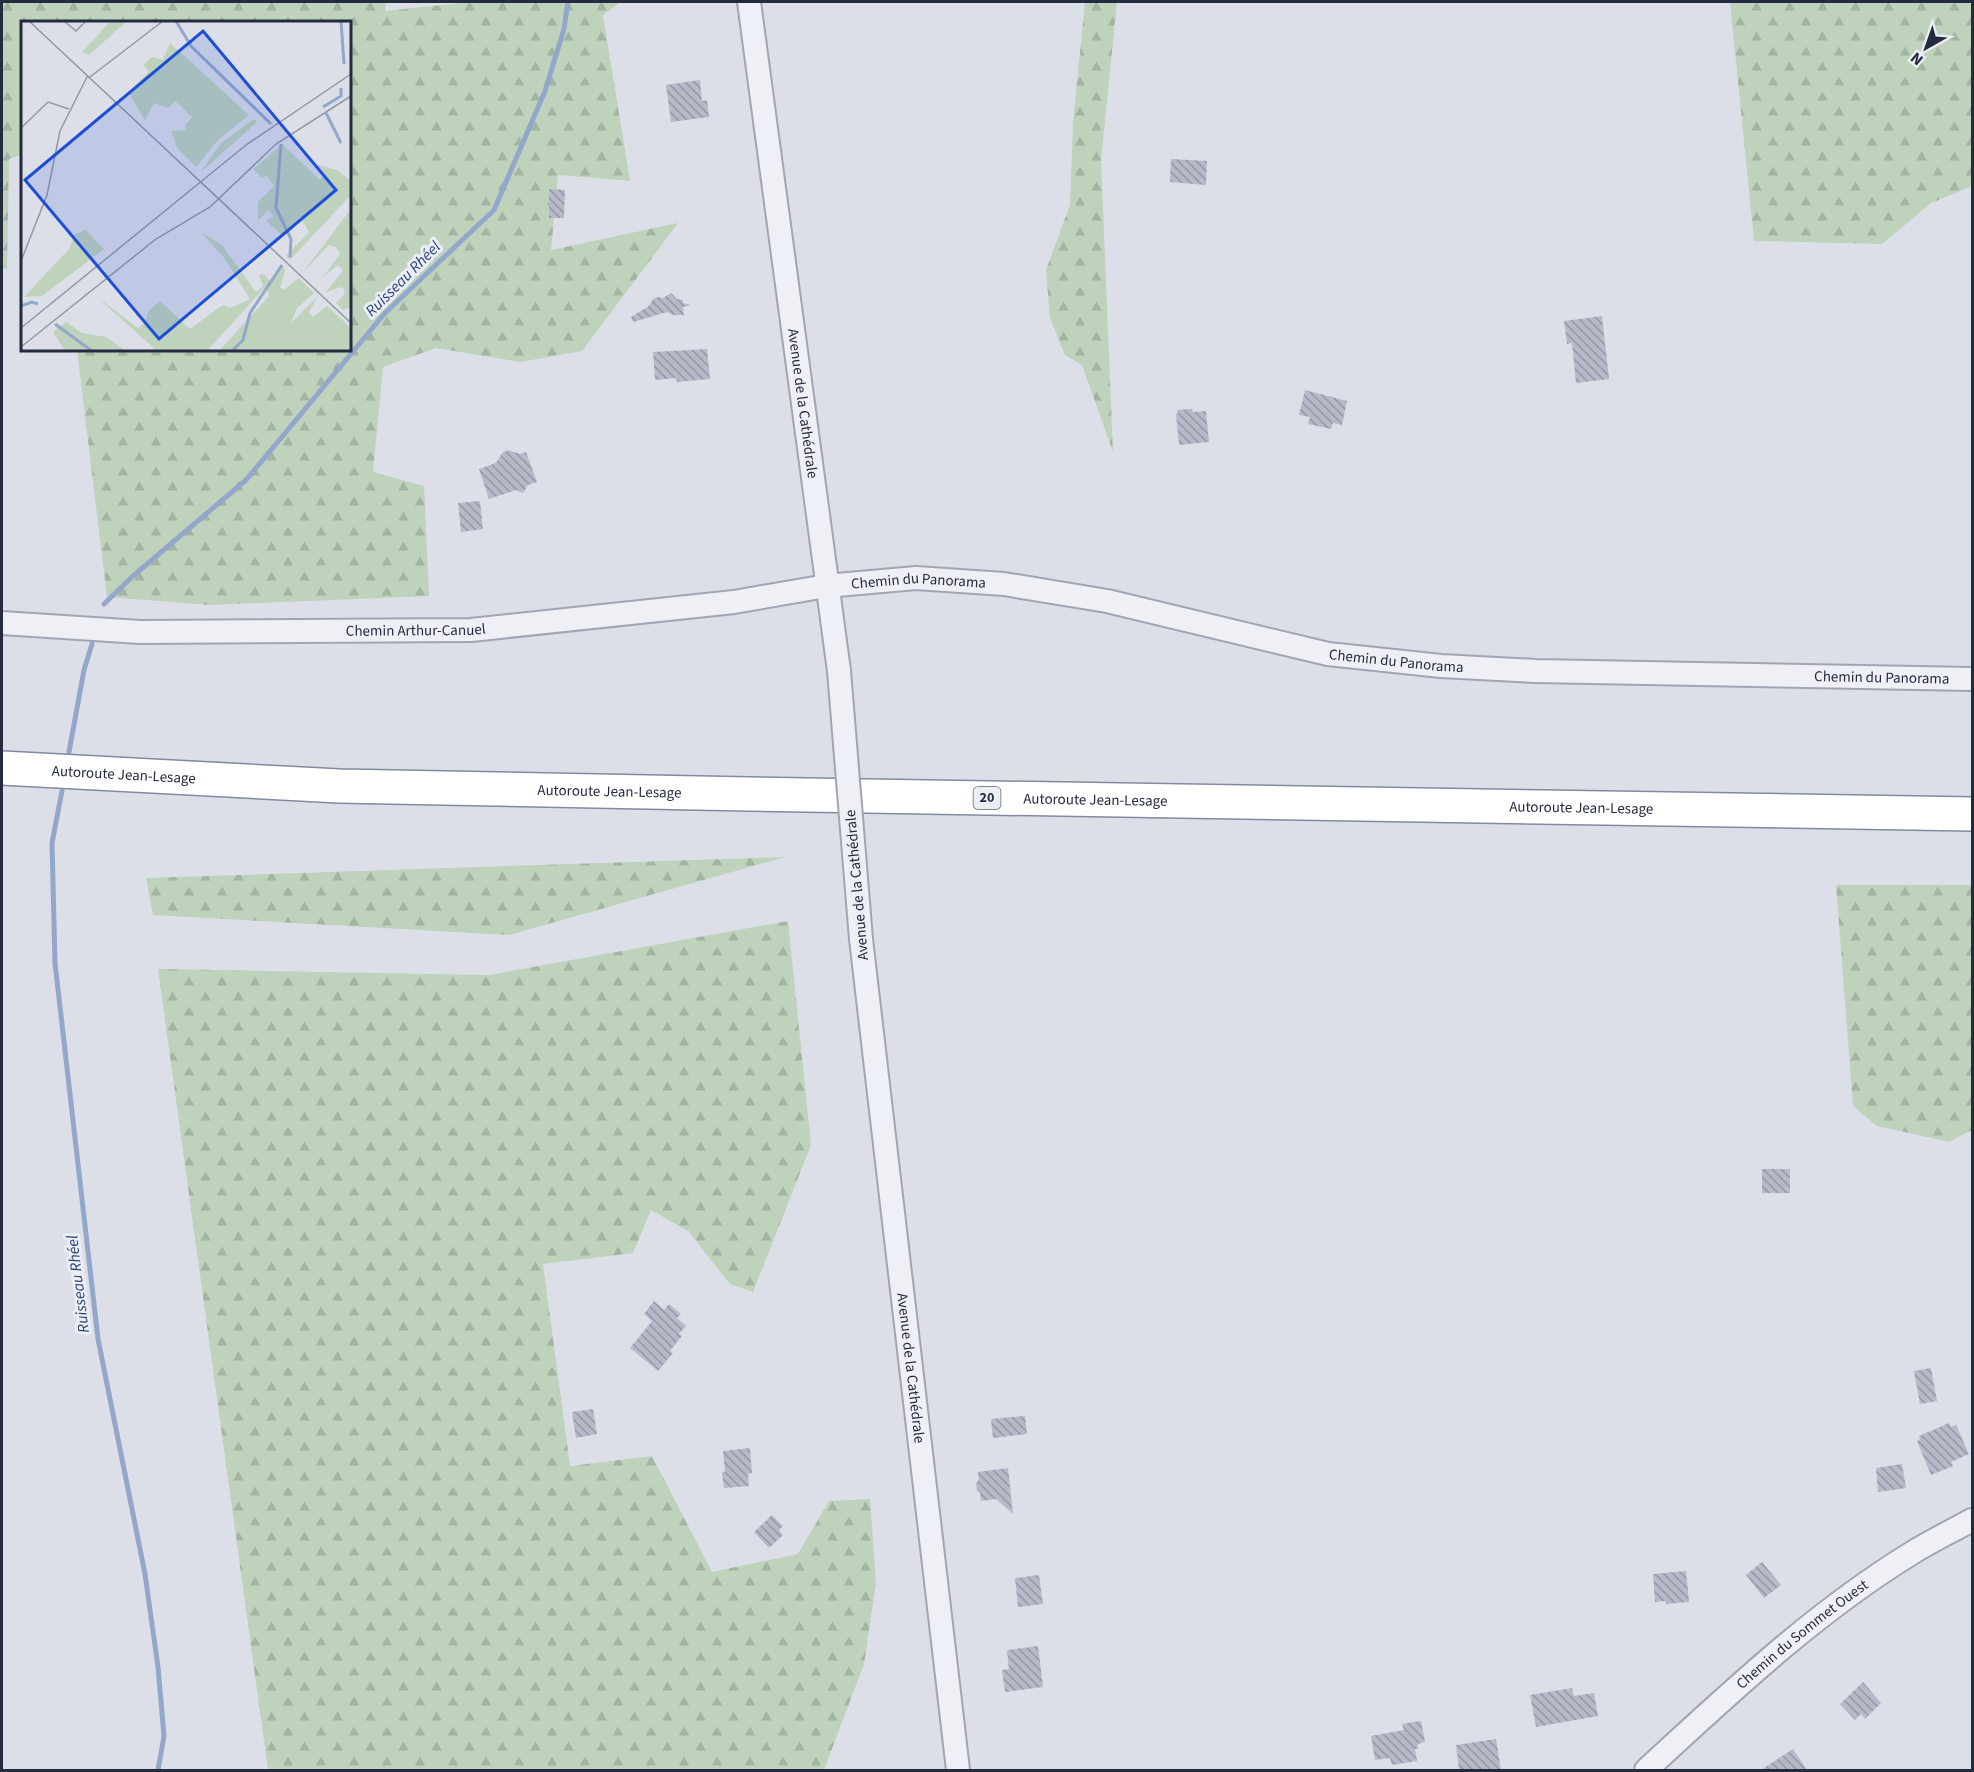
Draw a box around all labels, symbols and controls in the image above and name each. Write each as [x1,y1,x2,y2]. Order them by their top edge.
north arrow [1896,18,1956,78]
inset map [21,21,351,351]
text: N [1906,47,1928,71]
water label: Ruisseau Rhéel [360,236,446,322]
street label: Avenue de la Cathédrale [783,327,823,480]
street label: Chemin du Panorama [850,567,987,594]
street label: Chemin Arthur-Canuel [346,618,487,641]
street label: Chemin du Panorama [1328,644,1464,678]
street label: Chemin du Panorama [1814,666,1950,689]
street label: Autoroute Jean-Lesage [51,760,196,789]
street label: Autoroute Jean-Lesage [537,779,682,803]
road number: 20 [974,787,1000,809]
street label: Autoroute Jean-Lesage [1023,788,1168,811]
street label: Autoroute Jean-Lesage [1509,796,1654,819]
street label: Avenue de la Cathédrale [840,809,874,961]
water label: Ruisseau Rhéel [61,1234,95,1334]
street label: Avenue de la Cathédrale [892,1292,930,1444]
street label: Chemin du Sommet Ouest [1731,1574,1872,1694]

